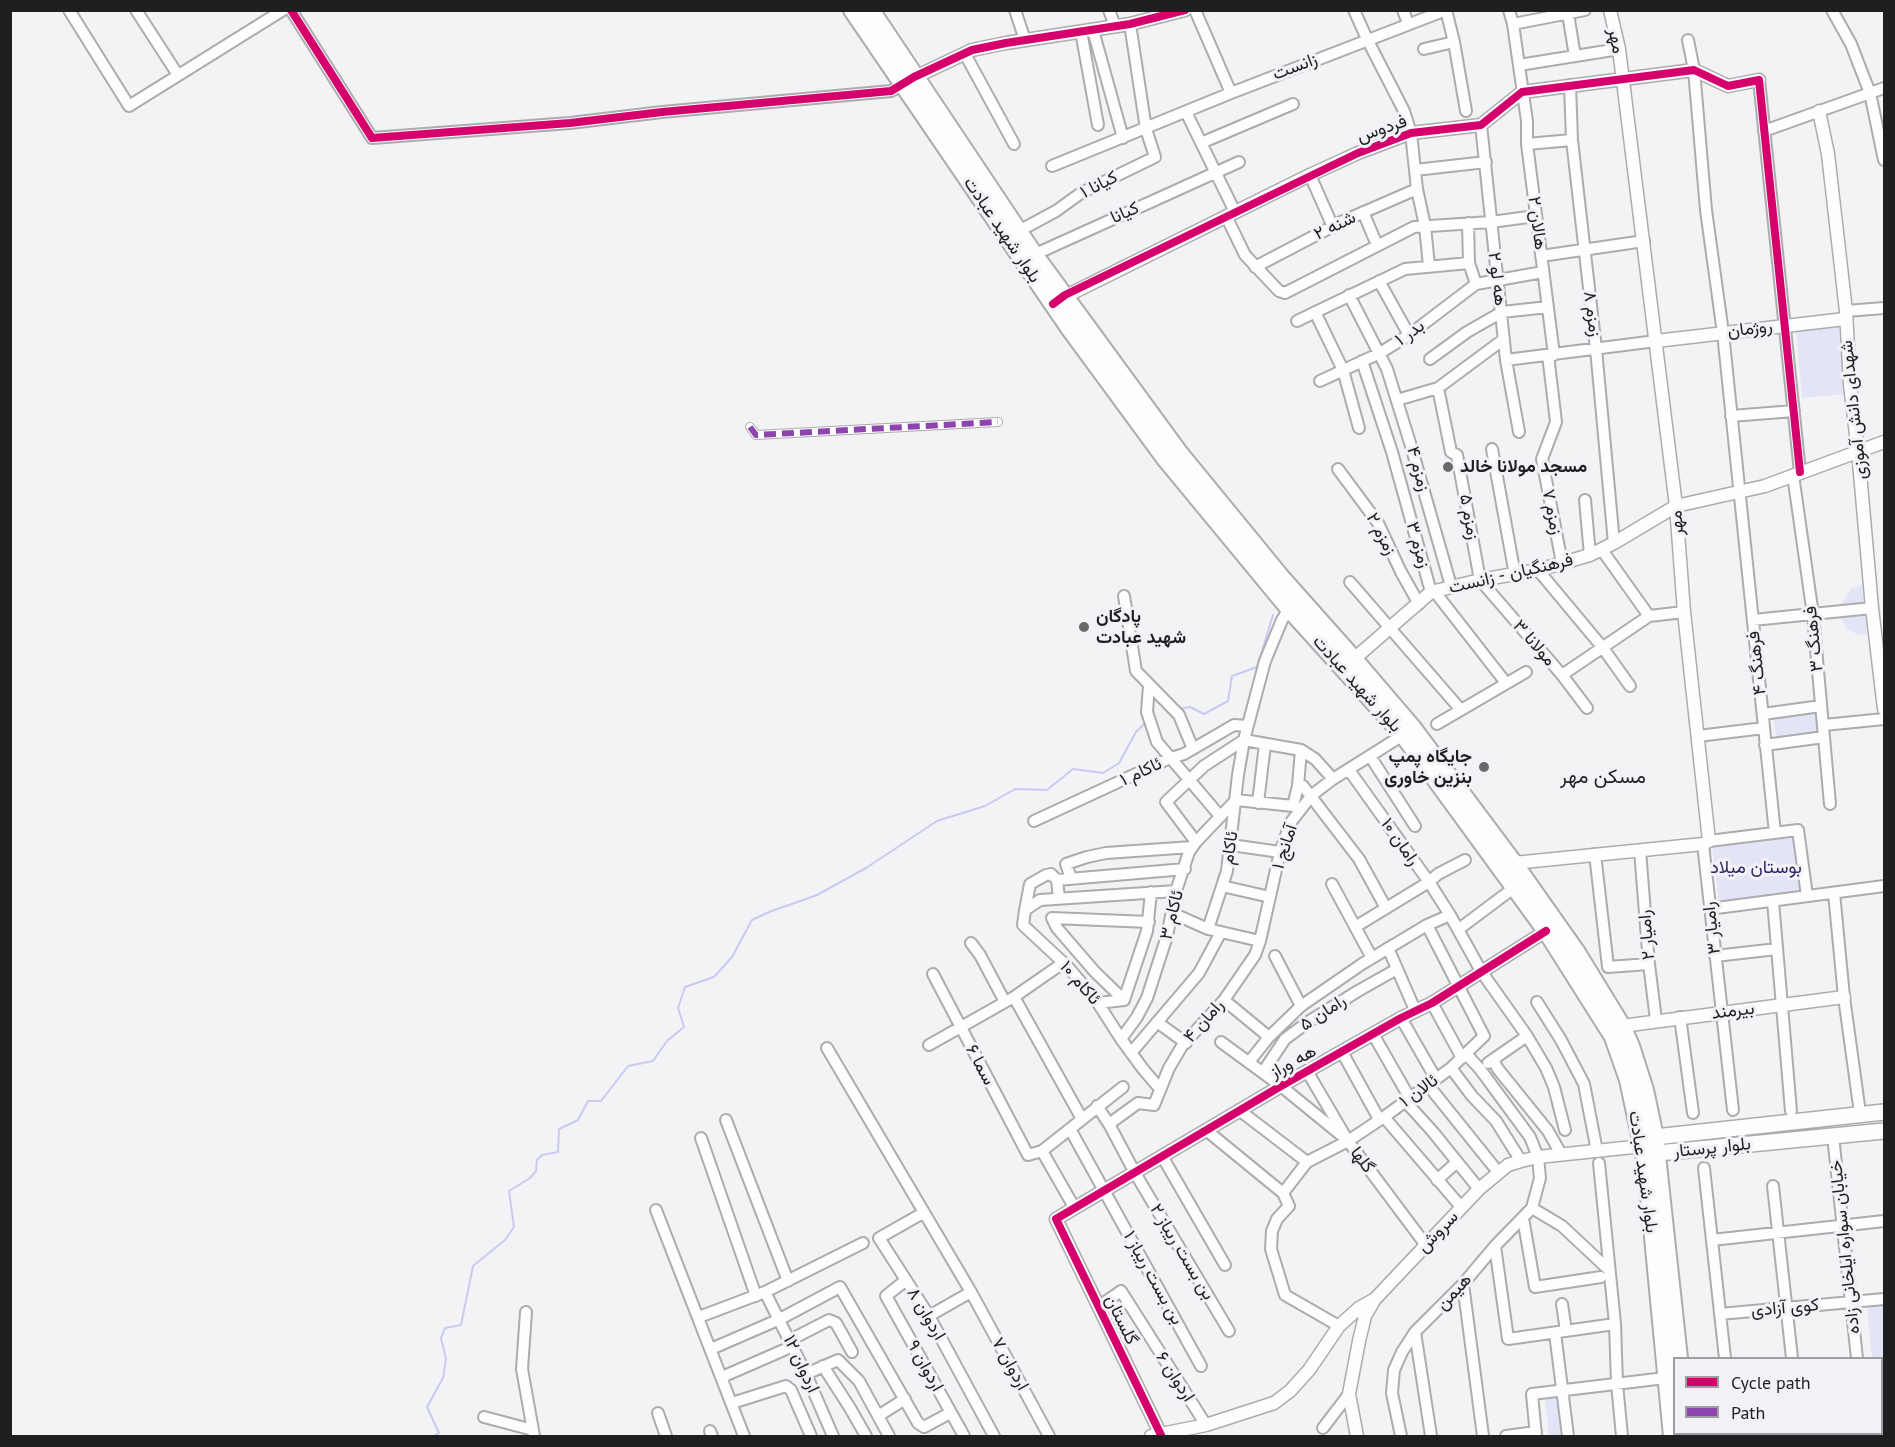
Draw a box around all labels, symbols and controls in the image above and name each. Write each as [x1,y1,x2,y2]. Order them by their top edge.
street label: مهر [1603,26,1629,56]
street label: زانست [1270,49,1320,85]
street label: فردوس [1354,110,1410,148]
street label: کیانا ۱ [1077,167,1121,203]
street label: بلوار شهید عبادت [959,173,1045,287]
street label: هالان ۲ [1523,195,1551,251]
street label: کیانا [1107,197,1143,229]
street label: شنه ۲ [1311,207,1359,245]
street label: هه لو ۲ [1483,251,1511,307]
street label: زمزم ۸ [1578,290,1606,338]
street label: بدر ۱ [1391,315,1429,351]
street label: روژمان [1726,316,1774,342]
street label: شهدای دانش آموزی [1836,339,1872,481]
street label: زمزم ۴ [1402,444,1434,494]
place label: مسجد مولانا خالد [1460,456,1587,478]
marker: مسجد مولانا خالد [1441,460,1455,474]
street label: زمزم ۷ [1537,487,1567,537]
street label: زمزم ۵ [1454,492,1484,542]
street label: زمزم ۲ [1361,509,1401,559]
street label: مهر [1665,510,1689,536]
street label: زمزم ۳ [1401,519,1435,571]
street label: فرهنگیان - زانست [1447,549,1575,599]
street label: فرهنگ ۳ [1800,605,1828,673]
place label: پادگان شهید عبادت [1096,606,1186,648]
street label: مولانا ۳ [1508,615,1560,671]
marker: پادگان شهید عبادت [1077,620,1091,634]
street label: فرهنگ ۴ [1743,630,1771,696]
street label: بلوار شهید عبادت [1308,631,1406,737]
place label: جایگاه پمپ بنزین خاوری [1384,746,1472,789]
street label: ئاکام ۱ [1117,753,1165,791]
marker: جایگاه پمپ بنزین خاوری [1477,760,1491,774]
district label: مسکن مهر [1560,765,1646,789]
street label: رامان ۱۰ [1376,814,1424,870]
street label: آمانج ۱ [1268,822,1302,872]
street label: ئاکام [1217,830,1243,866]
park label: بوستان میلاد [1710,857,1802,879]
street label: ئاکام ۳ [1155,888,1189,942]
street label: رامیار ۳ [1699,901,1725,955]
street label: رامیار ۲ [1634,909,1660,961]
street label: ئاکام ۱۰ [1055,957,1105,1009]
street label: رامان ۵ [1296,990,1350,1036]
street label: رامان ۴ [1179,995,1229,1047]
street label: بیرمند [1710,998,1756,1024]
street label: هه وراز [1266,1040,1320,1084]
street label: سما ۶ [960,1041,1000,1089]
street label: ئالان ۱ [1395,1070,1443,1112]
street label: بلوار شهید عبادت [1624,1110,1662,1234]
street label: بلوار پرستار [1672,1133,1752,1163]
street label: گلها [1345,1143,1379,1177]
street label: خیابان سواره ایلخانی زاده [1825,1159,1865,1335]
street label: بن بست ریباز ۲ [1145,1200,1219,1304]
street label: سروش [1413,1206,1463,1258]
street label: بن بست ریباز ۱ [1118,1227,1188,1329]
street label: هیمن [1432,1269,1476,1315]
street label: اردوان ۸ [902,1284,950,1344]
street label: گلستان [1100,1292,1142,1348]
street label: کوی آزادی [1750,1294,1820,1322]
street label: اردوان ۱۲ [778,1332,824,1396]
street label: اردوان ۷ [987,1334,1033,1394]
street label: اردوان ۹ [902,1337,948,1395]
street label: اردوان ۶ [1151,1348,1199,1406]
legend [1673,1357,1883,1435]
text: Cycle path [1731,1371,1811,1394]
text: Path [1731,1401,1765,1424]

